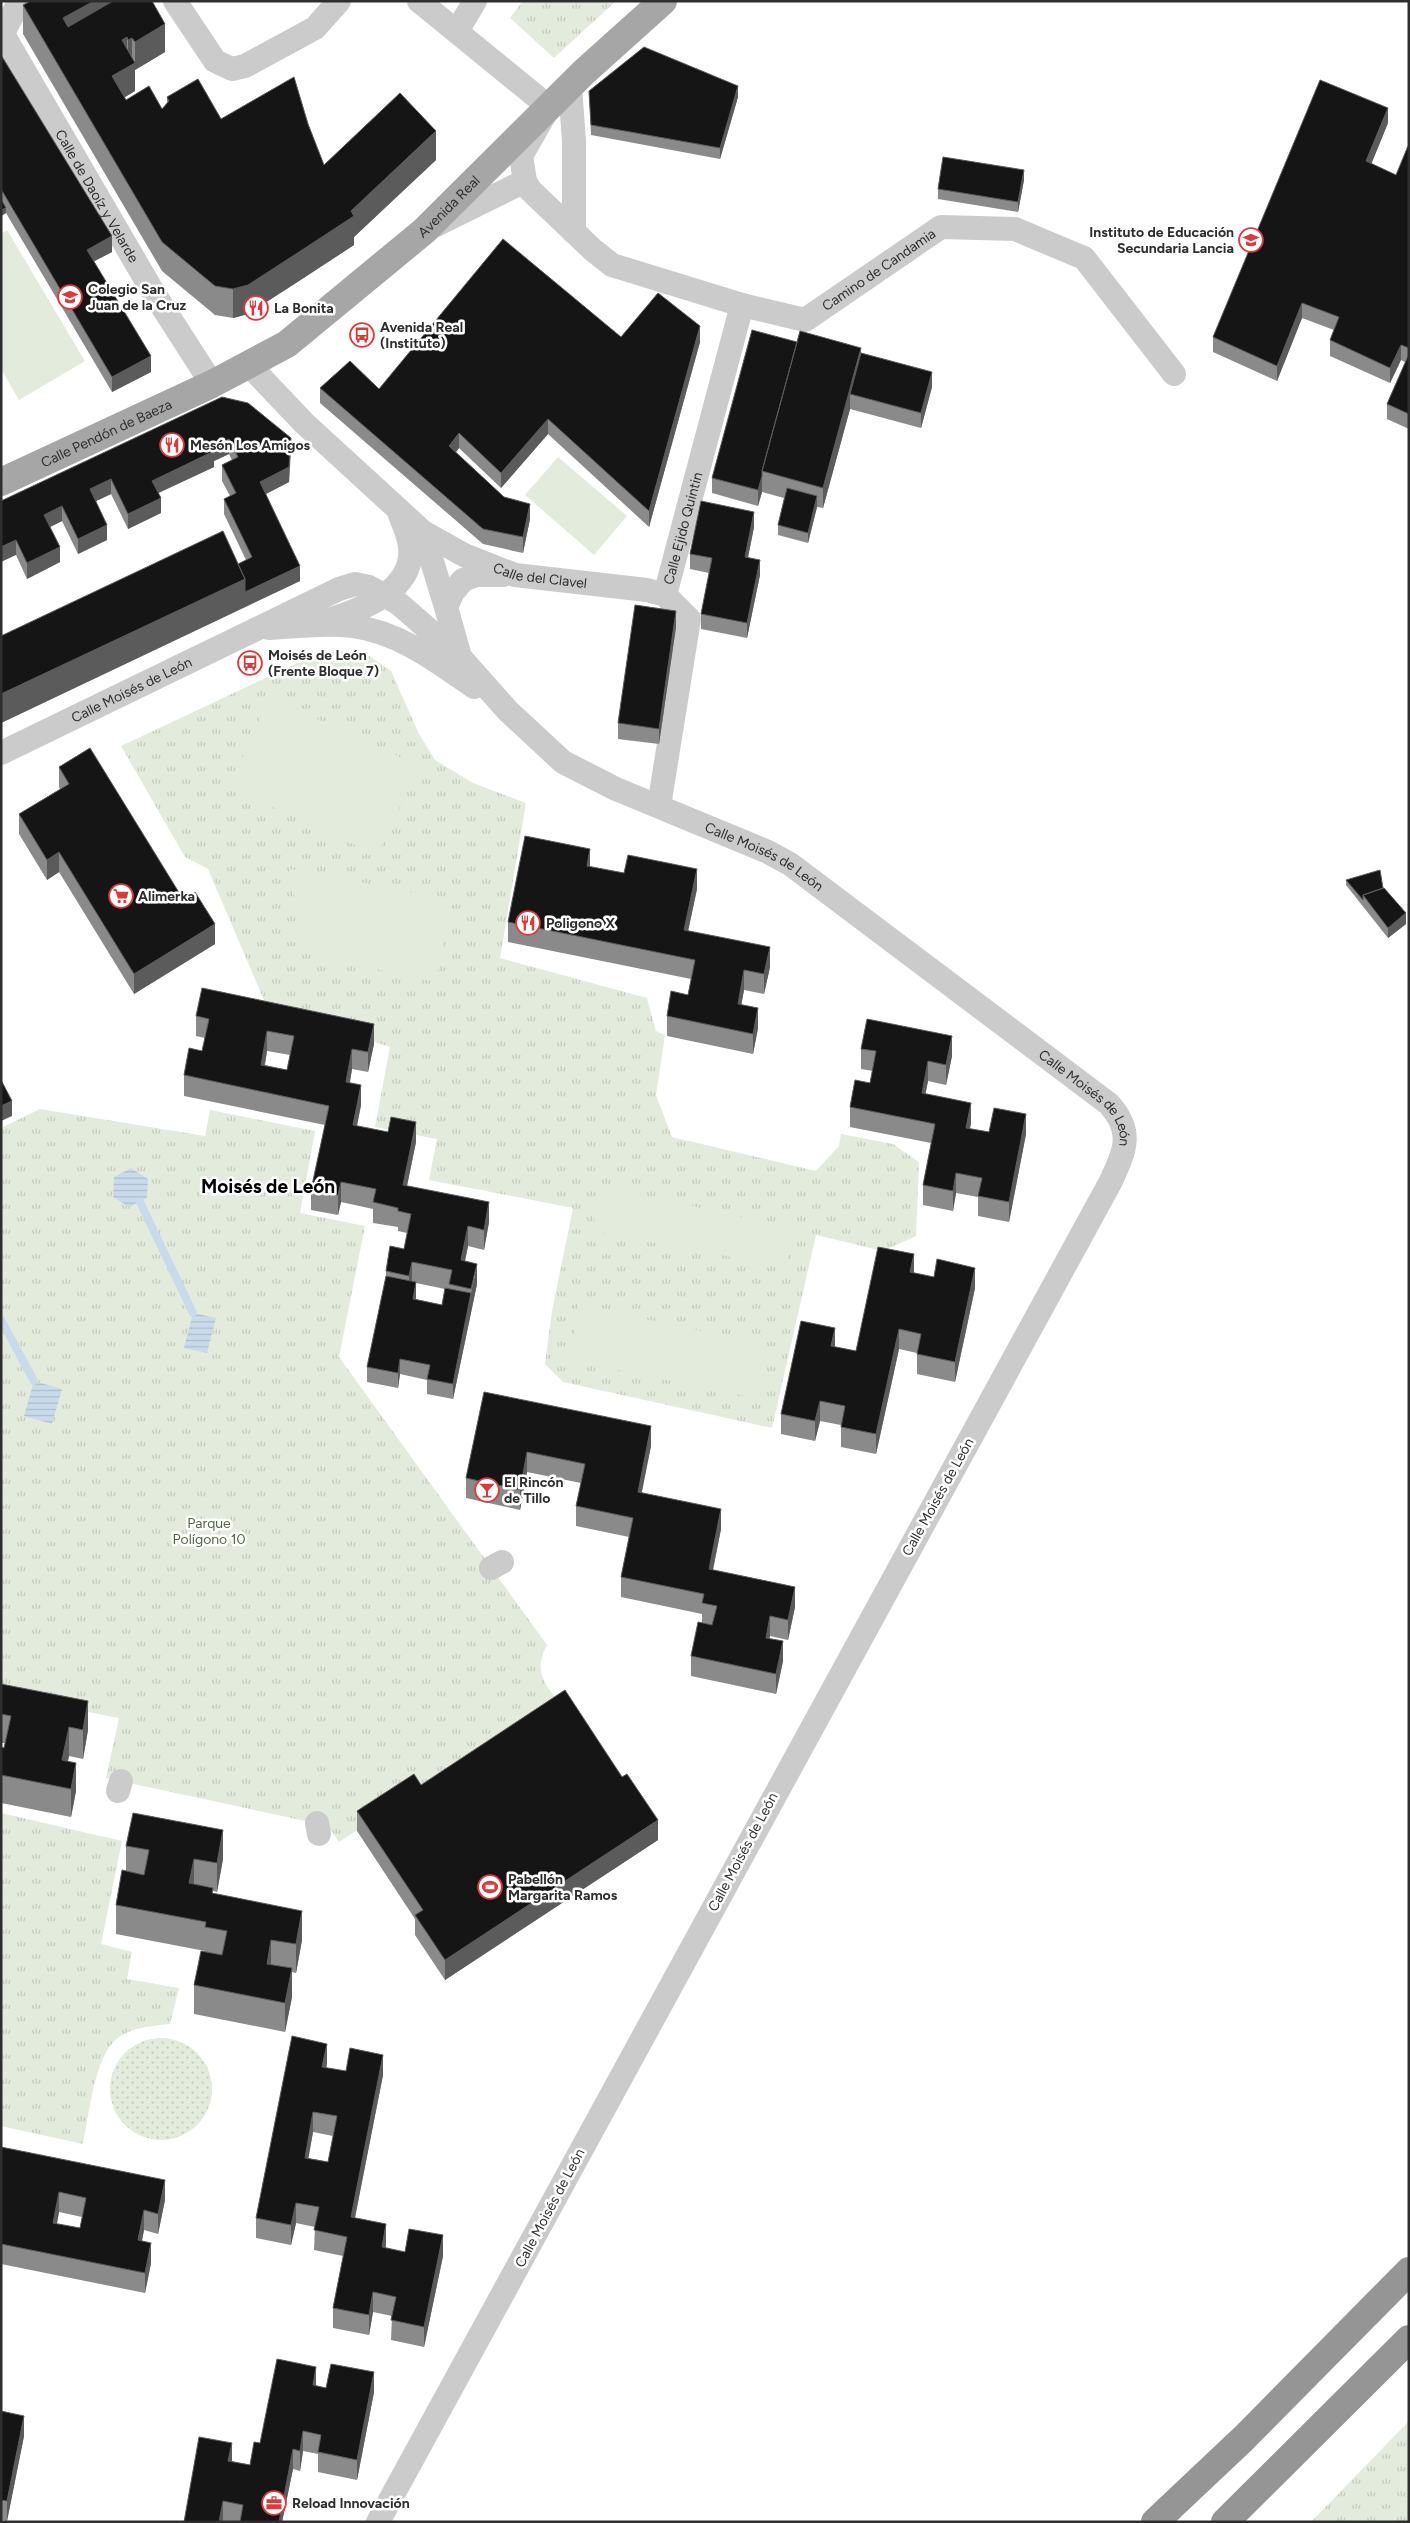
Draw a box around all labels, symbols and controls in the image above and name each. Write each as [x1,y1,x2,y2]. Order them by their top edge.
street label: Calle de Daoíz y Velarde [52,127,143,266]
street label: Avenida Real [414,172,483,241]
place label: Instituto de Educación Secundaria Lancia [1089,224,1234,257]
street label: Camino de Candamia [819,225,939,314]
school or university icon: Instituto de Educación Secundaria Lancia [1238,227,1264,253]
place label: Colegio San Juan de la Cruz [88,281,186,314]
school or university icon: Colegio San Juan de la Cruz [57,284,83,310]
restaurant icon: La Bonita [243,295,269,321]
place label: La Bonita [274,300,334,317]
place label: Avenida Real (Instituto) [380,319,463,352]
bus stop icon: Avenida Real (Instituto) [349,322,375,348]
street label: Calle Pendón de Baeza [38,395,174,471]
restaurant icon: Mesón Los Amigos [159,432,185,458]
place label: Mesón Los Amigos [190,437,311,454]
street label: Calle Ejido Quintin [660,470,706,586]
street label: Calle del Clavel [491,559,588,592]
place label: Moisés de León (Frente Bloque 7) [268,647,379,680]
bus stop icon: Moisés de León (Frente Bloque 7) [237,650,263,676]
street label: Calle Moisés de León [68,653,195,726]
street label: Calle Moisés de León [702,818,827,895]
supermarket icon: Alimerka [108,883,134,909]
place label: Alimerka [138,888,195,905]
restaurant icon: Poligono X [515,910,541,936]
place label: Poligono X [546,915,616,932]
street label: Calle Moisés de León [1035,1046,1133,1147]
district label: Moisés de León [201,1175,335,1198]
street label: Calle Moisés de León [899,1435,978,1559]
place label: El Rincón de Tillo [504,1474,563,1507]
bar icon: El Rincón de Tillo [474,1477,500,1503]
park label: Parque Polígono 10 [173,1515,245,1548]
street label: Calle Moisés de León [704,1790,782,1914]
place label: Pabellón Margarita Ramos [508,1871,618,1904]
sports icon: Pabellón Margarita Ramos [477,1874,503,1900]
street label: Calle Moisés de León [511,2146,589,2270]
office icon: Reload Innovación [261,2490,287,2516]
place label: Reload Innovación [292,2495,410,2512]

